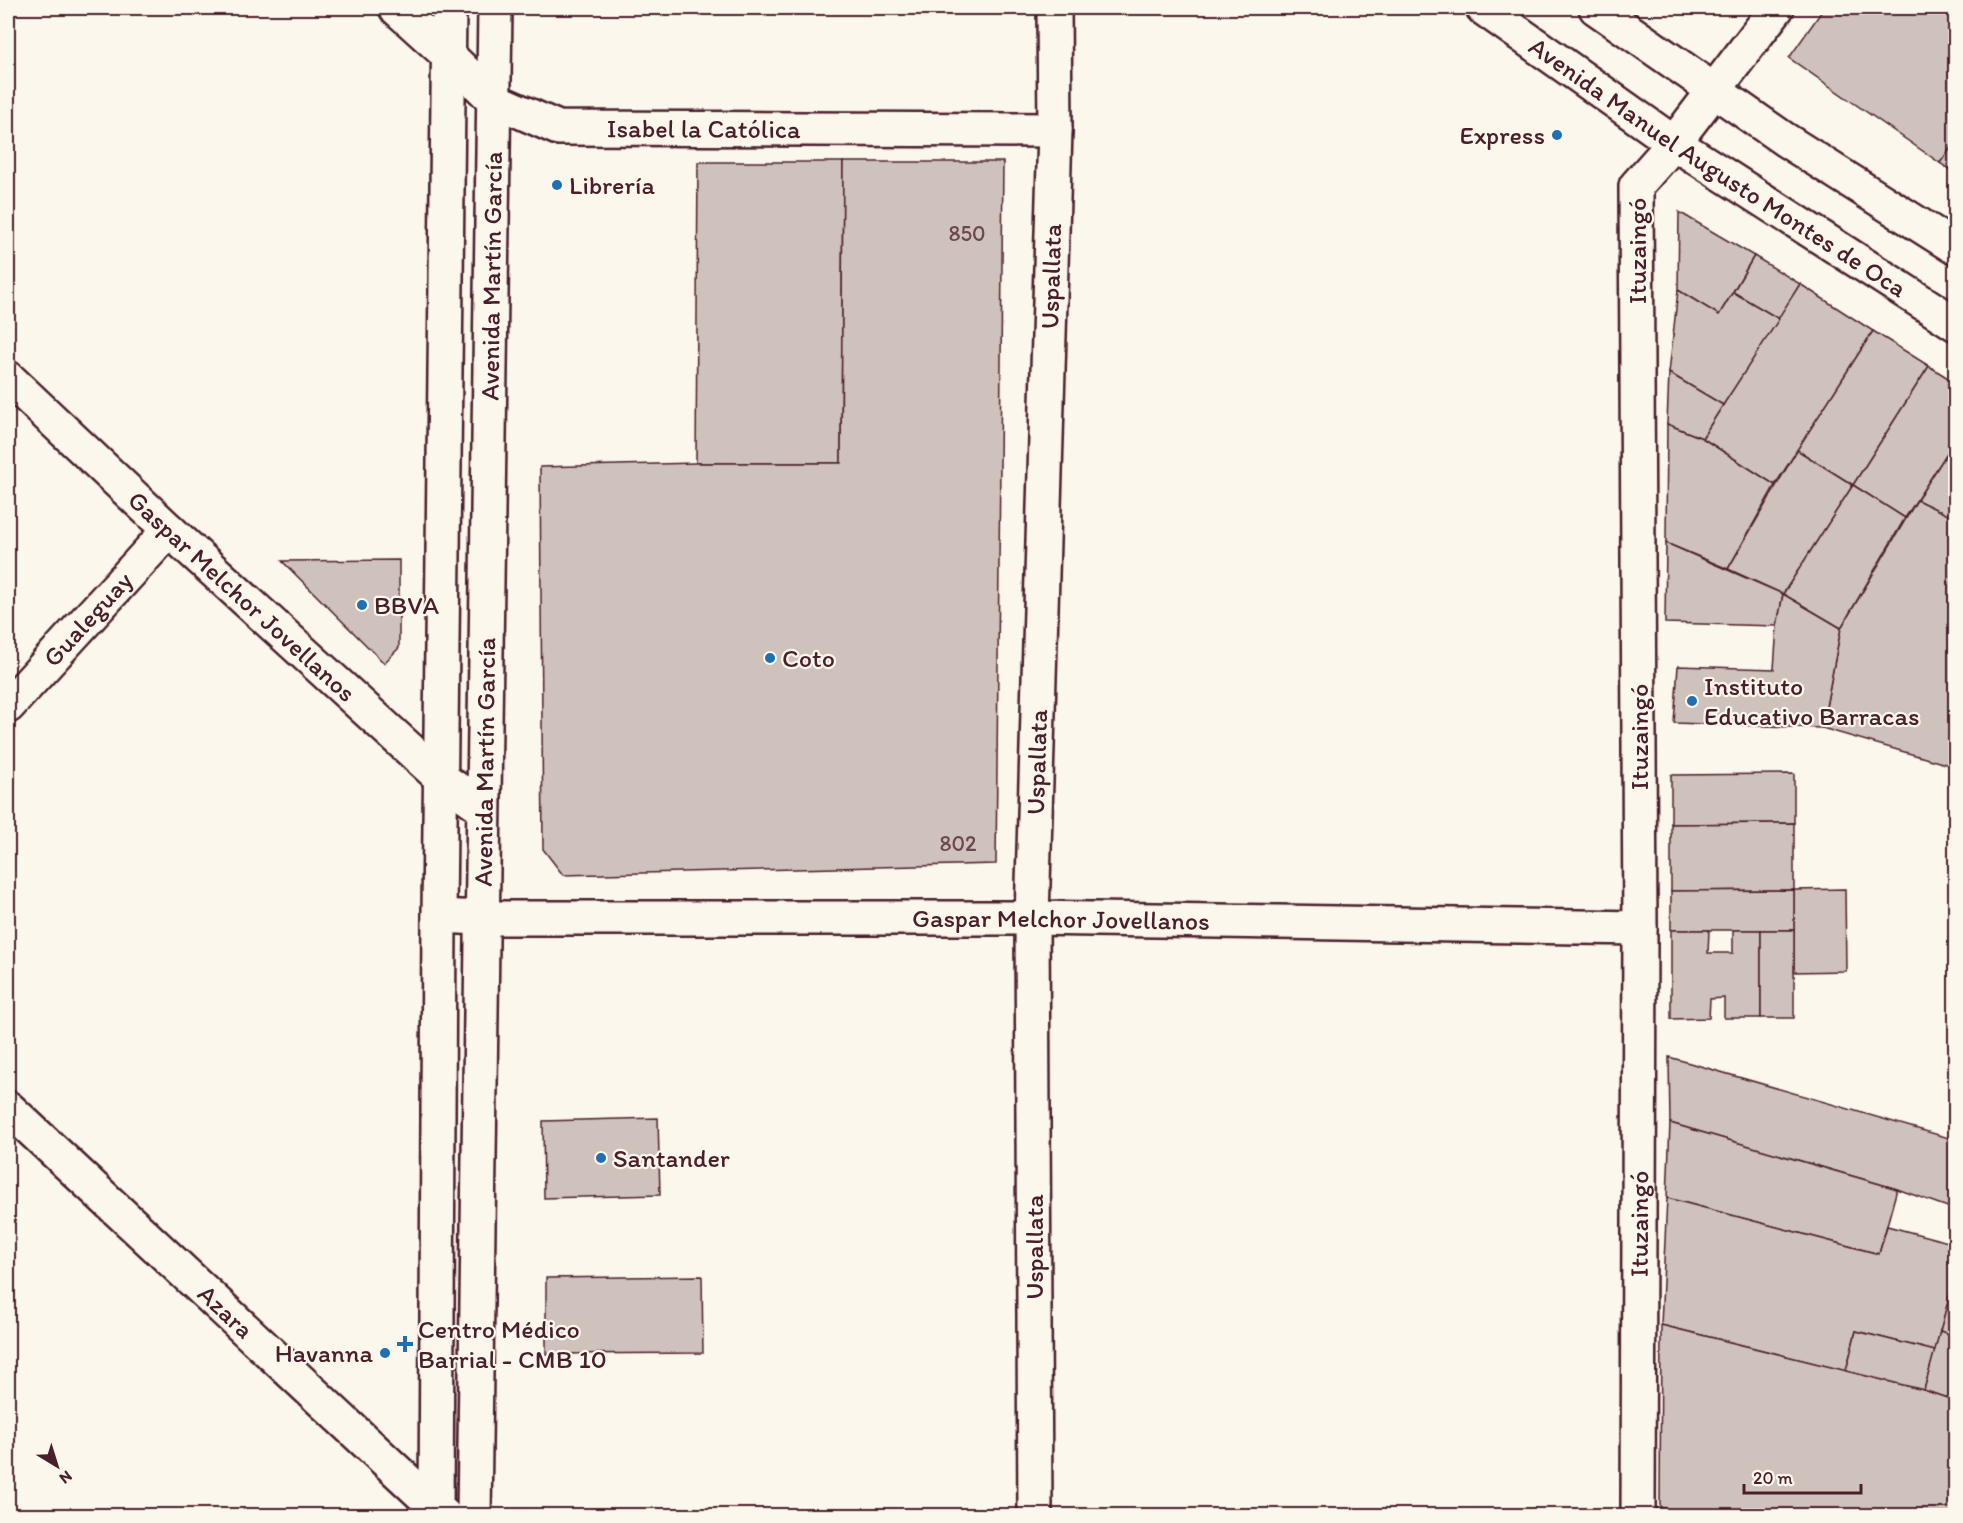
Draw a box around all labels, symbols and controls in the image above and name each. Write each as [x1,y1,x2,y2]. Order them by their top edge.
street label: Avenida Manuel Augusto Montes de Oca [1523,30,1913,305]
street label: Isabel la Católica [607,112,801,145]
place label: Express [1459,119,1545,151]
marker: Express [1550,128,1564,142]
street label: Avenida Martín García [474,151,509,401]
place label: Librería [569,169,655,201]
marker: Librería [550,178,564,192]
street label: Ituzaingó [1621,198,1653,304]
house number: 850 [948,220,986,247]
street label: Uspallata [1033,222,1068,330]
street label: Gaspar Melchor Jovellanos [121,484,363,709]
street label: Gualeguay [36,565,139,673]
place label: BBVA [374,589,440,621]
marker: BBVA [355,598,369,612]
street label: Avenida Martín García [467,637,502,887]
place label: Coto [782,642,835,674]
marker: Coto [763,651,777,665]
place label: Instituto Educativo Barracas [1704,670,1920,732]
street label: Ituzaingó [1623,684,1655,790]
marker: Instituto Educativo Barracas [1685,694,1699,708]
street label: Uspallata [1019,708,1054,815]
house number: 802 [939,830,977,857]
street label: Gaspar Melchor Jovellanos [912,902,1210,937]
place label: Santander [613,1142,730,1174]
marker: Santander [594,1151,608,1165]
street label: Ituzaingó [1623,1171,1655,1277]
street label: Uspallata [1018,1194,1050,1300]
street label: Azara [191,1278,261,1345]
place label: Centro Médico Barrial - CMB 10 [418,1313,607,1375]
marker: Centro Médico Barrial - CMB 10 [396,1335,414,1353]
place label: Havanna [275,1337,373,1369]
marker: Havanna [378,1346,392,1360]
north arrow [27,1436,87,1496]
scale bar [1744,1457,1861,1495]
text: N [56,1467,76,1488]
text: 20 m [1753,1467,1793,1489]

